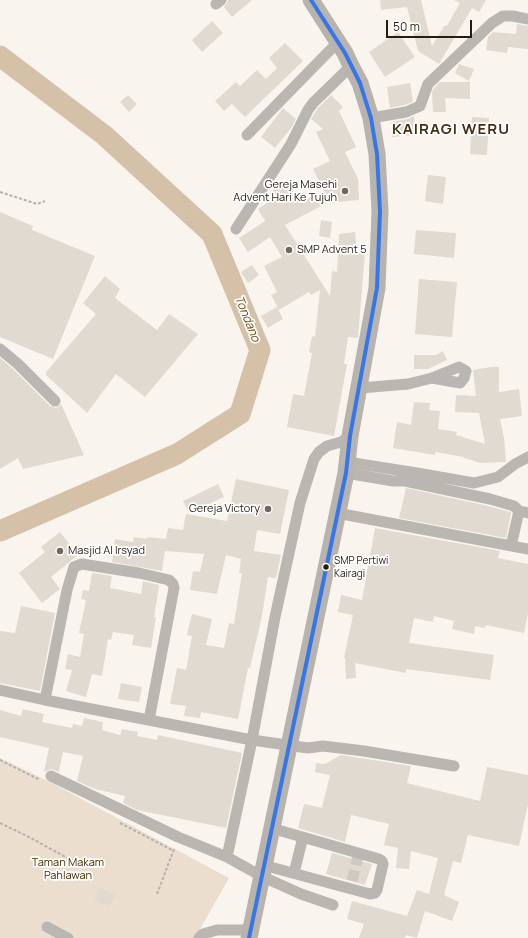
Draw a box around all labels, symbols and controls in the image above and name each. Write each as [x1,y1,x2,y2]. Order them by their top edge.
scale bar [388,12,474,38]
text: 50 m [393,18,420,35]
district label: KAIRAGI WERU [392,121,510,139]
place label: Gereja Masehi Advent Hari Ke Tujuh [233,178,337,204]
marker: Gereja Masehi Advent Hari Ke Tujuh [340,186,350,196]
place label: SMP Advent 5 [297,243,366,257]
marker: SMP Advent 5 [284,245,294,255]
water label: Tondano [231,294,263,344]
place label: Gereja Victory [189,502,260,516]
marker: Gereja Victory [263,504,273,514]
place label: Masjid Al Irsyad [68,544,145,558]
marker: Masjid Al Irsyad [55,546,65,556]
place label: SMP Pertiwi Kairagi [334,555,388,578]
marker: SMP Pertiwi Kairagi [321,562,331,572]
park label: Taman Makam Pahlawan [32,856,104,882]

